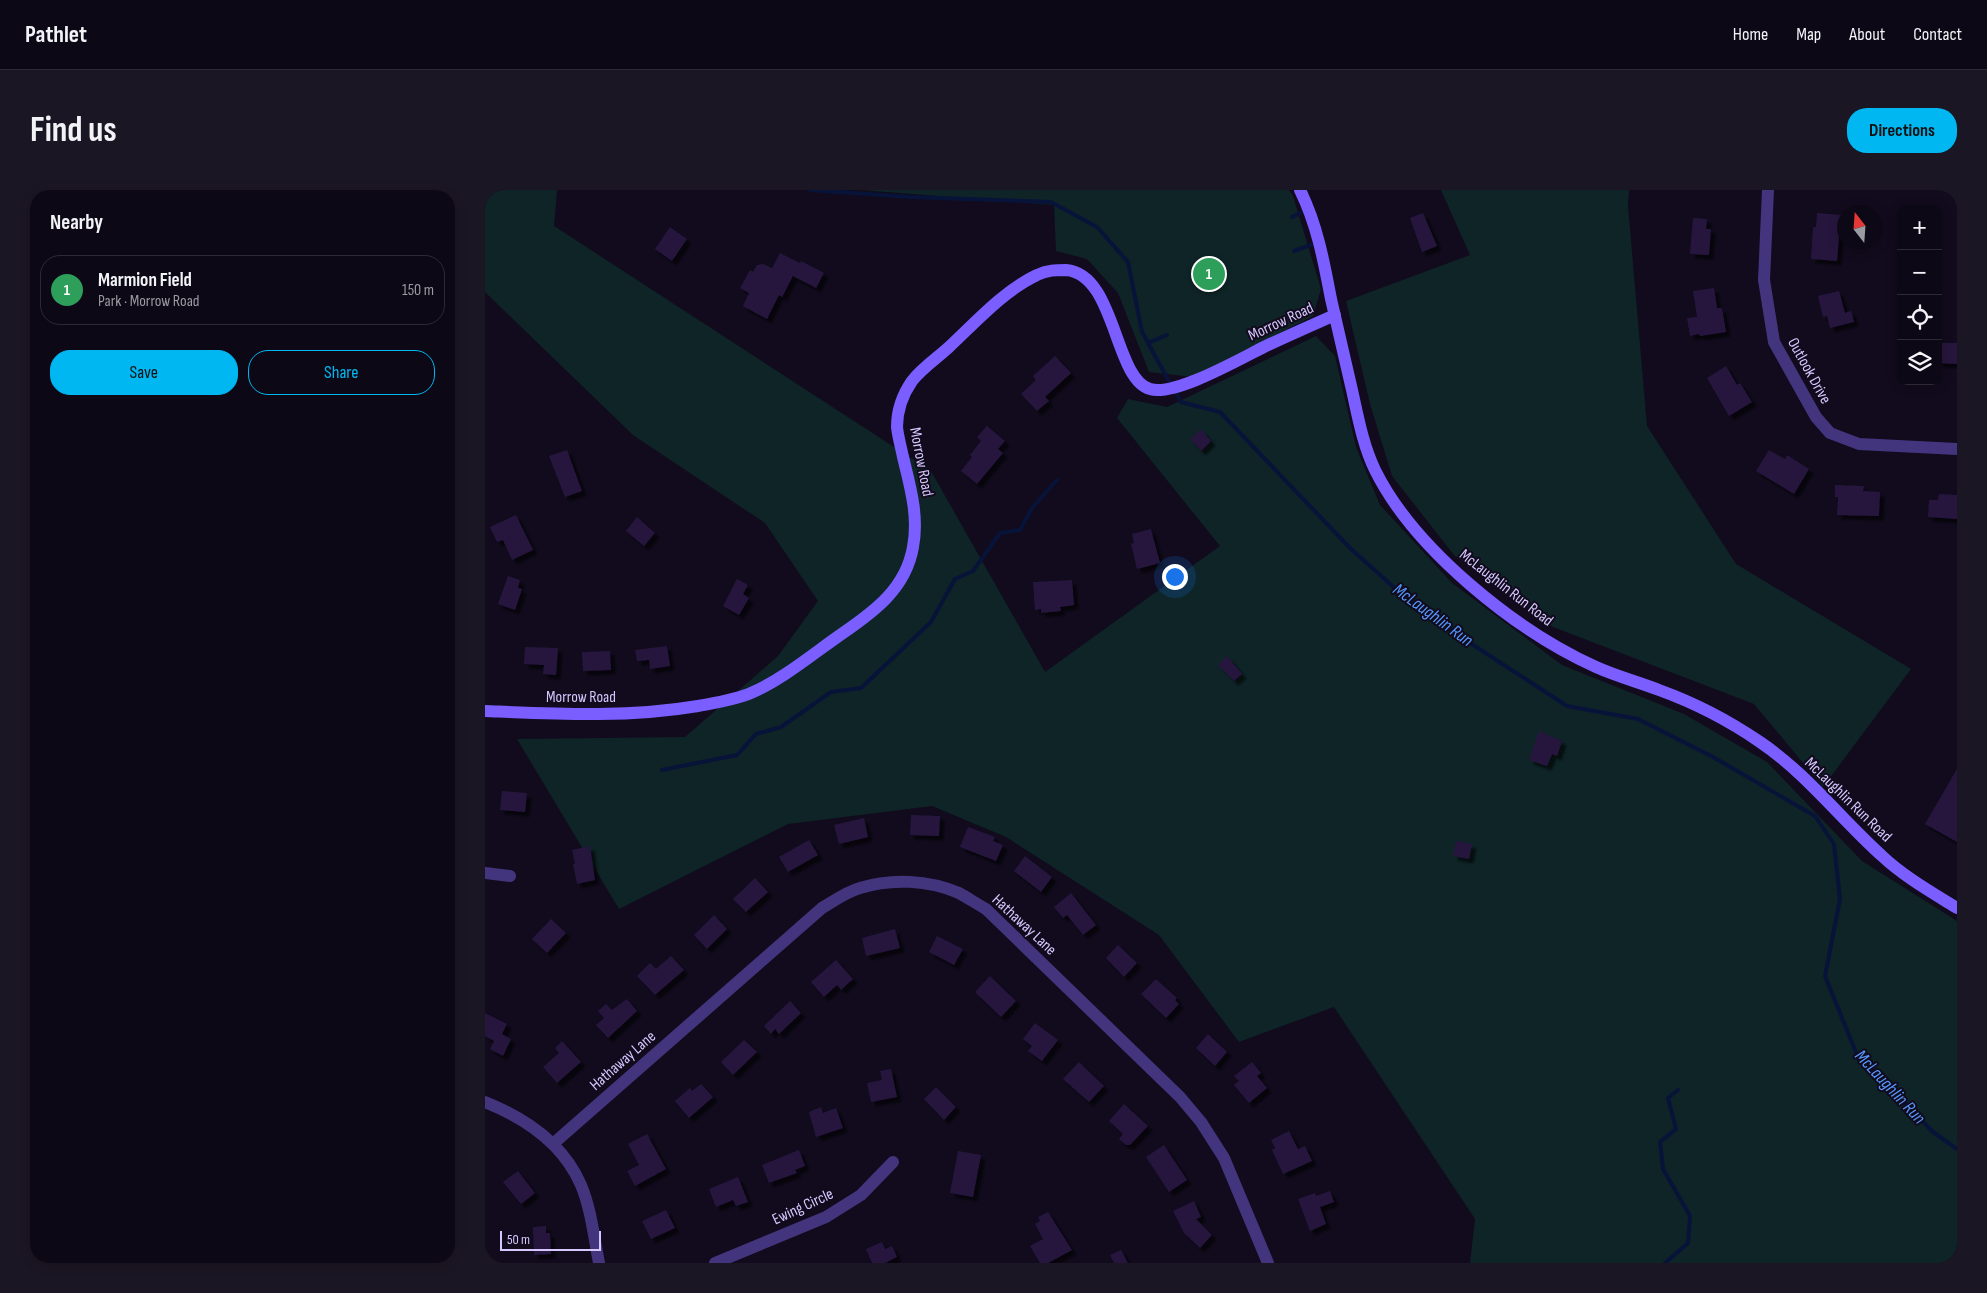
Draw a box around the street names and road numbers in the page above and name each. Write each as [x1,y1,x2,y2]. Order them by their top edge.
street label: Morrow Road [1245,299,1317,345]
street label: Outlook Drive [1783,335,1835,407]
street label: Morrow Road [905,426,937,498]
street label: McLaughlin Run Road [1455,546,1557,630]
street label: Morrow Road [546,688,616,707]
street label: McLaughlin Run Road [1800,754,1896,846]
street label: Hathaway Lane [988,890,1060,960]
street label: Hathaway Lane [586,1027,660,1095]
street label: Ewing Circle [769,1185,837,1229]

